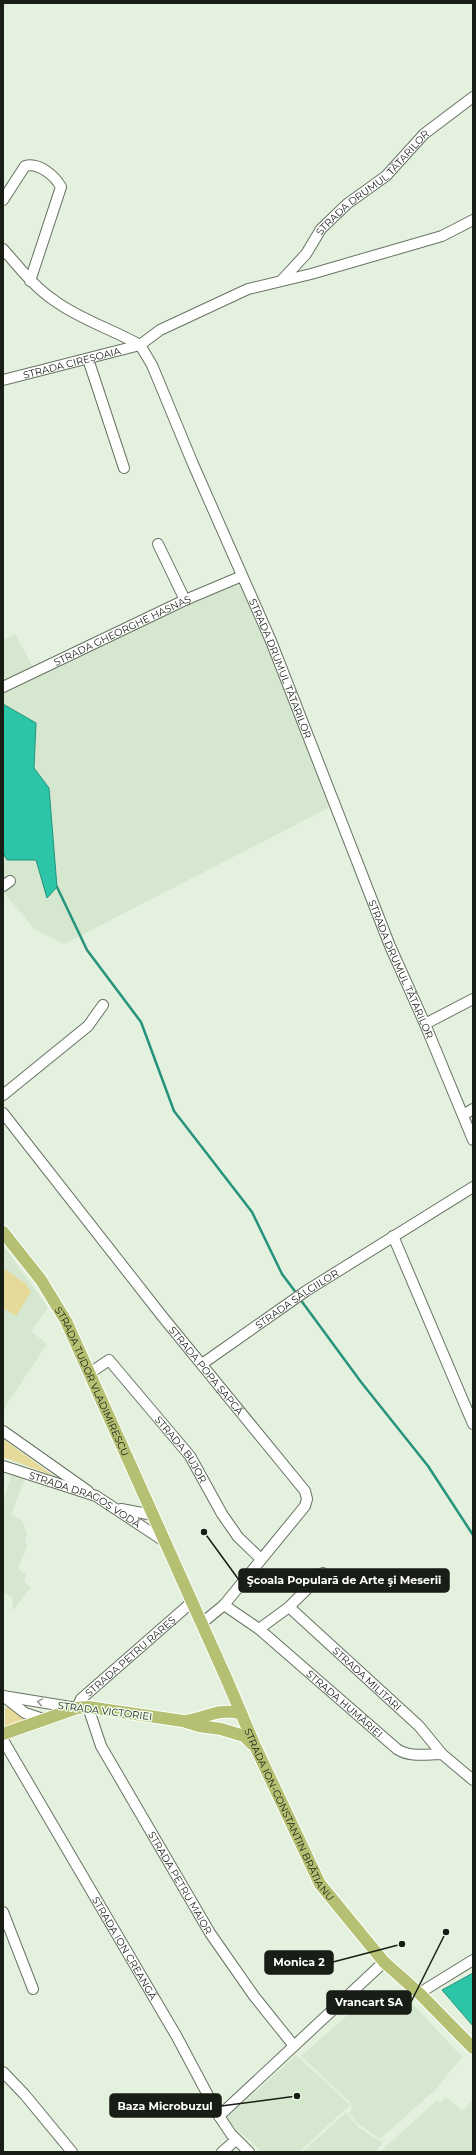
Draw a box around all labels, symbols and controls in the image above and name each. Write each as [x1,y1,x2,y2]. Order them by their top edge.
street label: STRADA DRUMUL TĂTARILOR [313,127,431,237]
street label: STRADA CIREȘOAIA [22,344,123,381]
street label: STRADA GHEORGHE HASNAȘ [51,592,193,668]
street label: STRADA DRUMUL TĂTARILOR [246,596,315,740]
street label: STRADA DRUMUL TĂTARILOR [366,898,437,1040]
street label: STRADA SĂLCIILOR [252,1266,341,1331]
street label: STRADA TUDOR VLADIMIRESCU [52,1304,132,1458]
street label: STRADA POPA ȘAPCĂ [166,1323,247,1418]
street label: STRADA BUJOR [152,1413,210,1485]
street label: STRADA DRAGOȘ VODĂ [28,1468,144,1531]
callout: Şcoala Populară de Arte şi Meserii [239,1569,449,1592]
text: Şcoala Populară de Arte şi Meserii [247,1573,441,1587]
street label: STRADA PETRU RAREȘ [82,1613,178,1699]
street label: STRADA MILITARI [330,1644,404,1713]
street label: STRADA HUMĂRIEI [304,1667,386,1740]
one-way arrow [37,1698,43,1707]
street label: STRADA VICTORIEI [57,1699,153,1723]
street label: STRADA ION-CONSTANTIN BRĂTIANU [242,1726,337,1903]
street label: STRADA PETRU MAIOR [145,1829,216,1936]
street label: STRADA ION CREANGĂ [89,1894,161,2003]
callout: Monica 2 [265,1951,333,1974]
text: Monica 2 [273,1955,325,1969]
callout: Vrancart SA [327,1991,411,2014]
text: Vrancart SA [334,1995,404,2009]
callout: Baza Microbuzul [110,2094,221,2117]
text: Baza Microbuzul [117,2099,213,2113]

